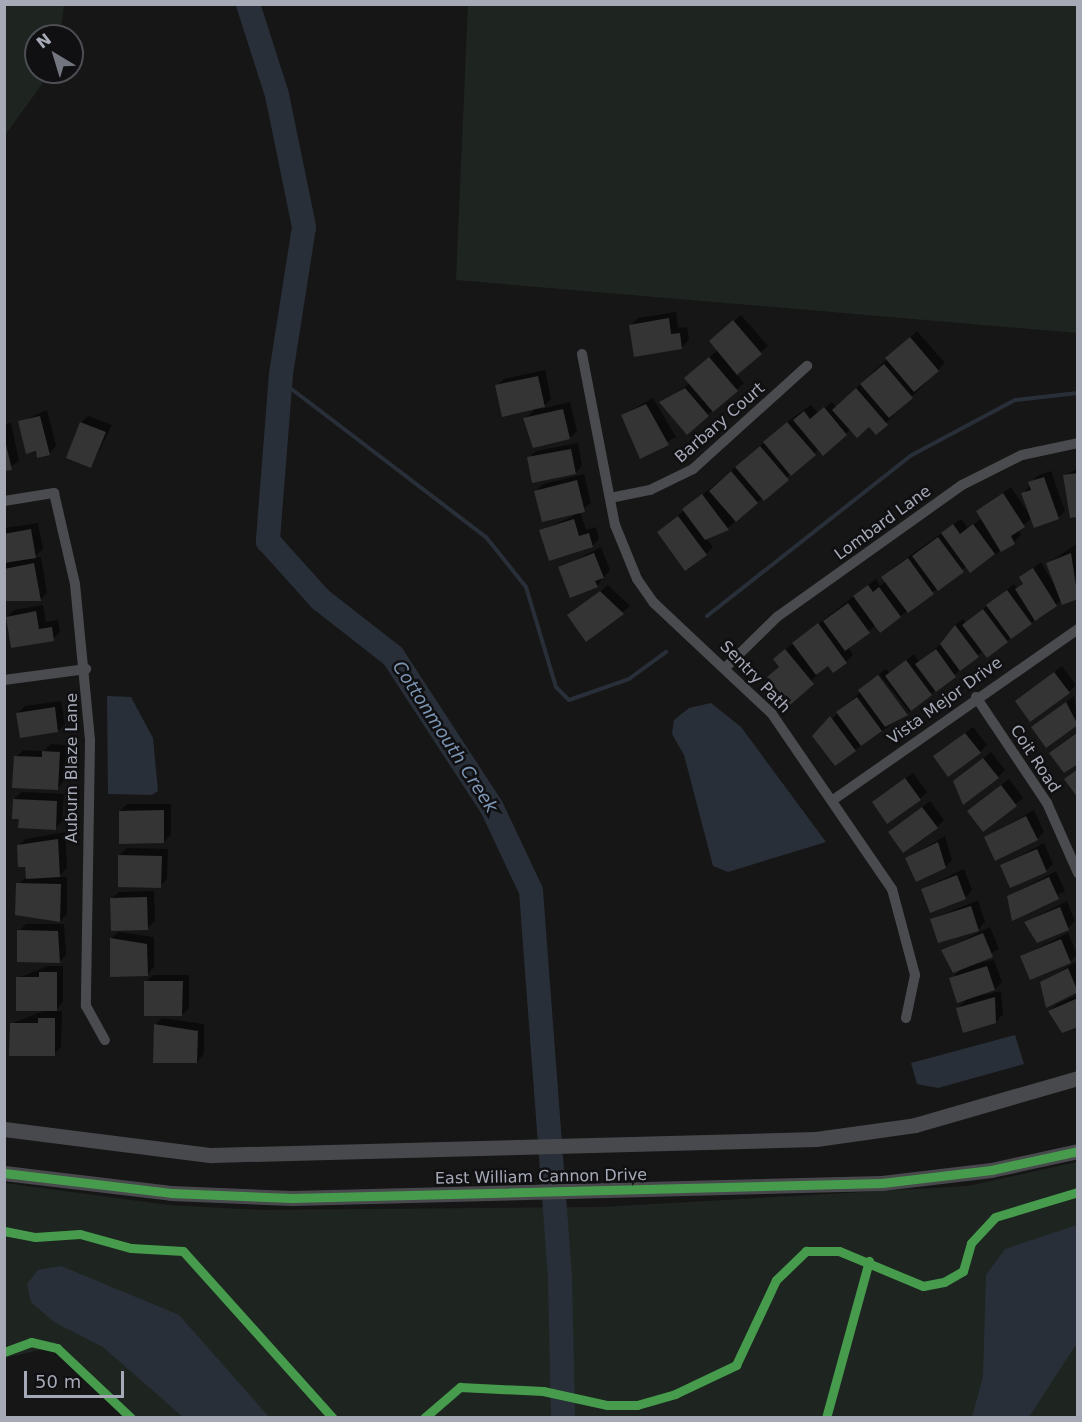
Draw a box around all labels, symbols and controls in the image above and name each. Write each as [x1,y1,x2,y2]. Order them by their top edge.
north arrow [24,24,84,84]
text: N [33,29,55,53]
street label: Barbary Court [671,379,769,467]
street label: Lombard Lane [831,482,935,564]
street label: Sentry Path [716,637,794,717]
street label: Vista Mejor Drive [884,653,1006,749]
water label: Cottonmouth Creek [388,657,502,817]
street label: Auburn Blaze Lane [62,693,82,843]
street label: Coit Road [1006,722,1064,796]
street label: East William Cannon Drive [435,1166,647,1188]
scale bar [27,1359,128,1397]
text: 50 m [35,1371,81,1392]

